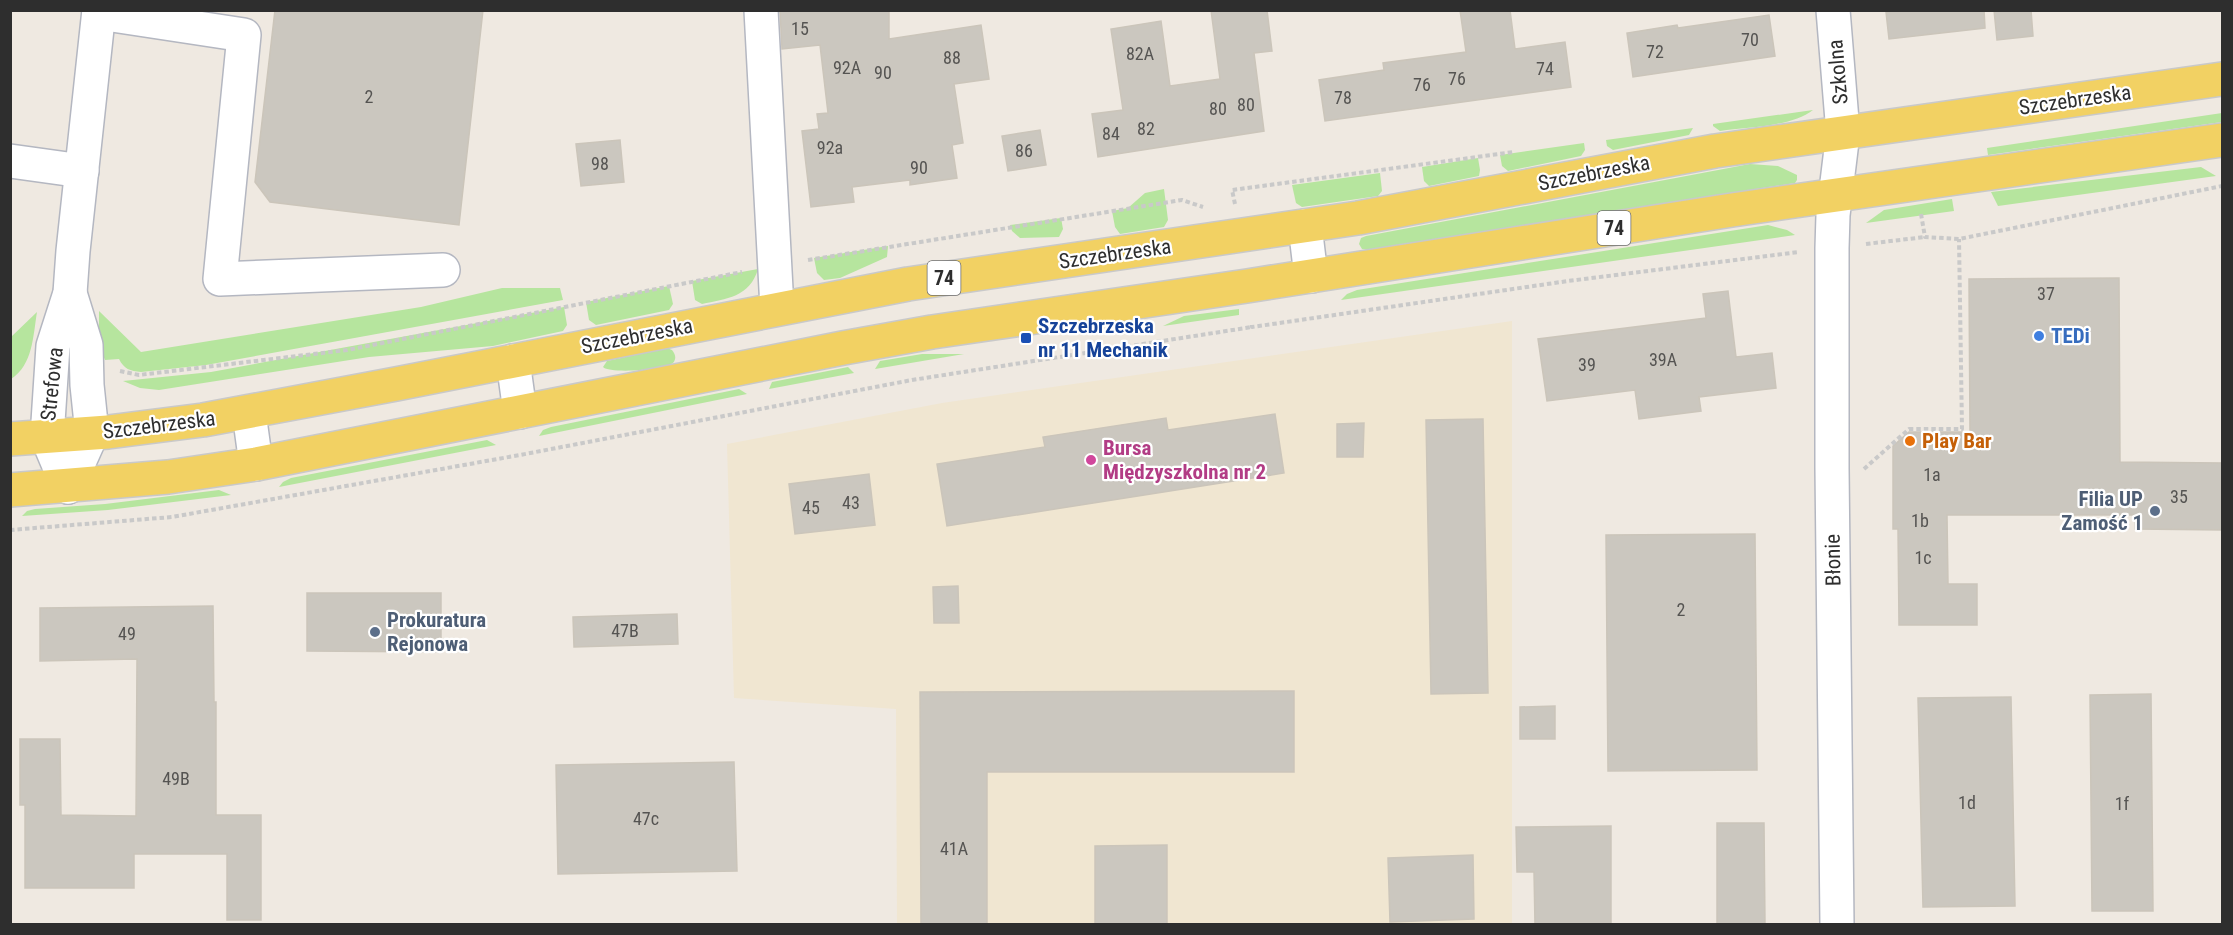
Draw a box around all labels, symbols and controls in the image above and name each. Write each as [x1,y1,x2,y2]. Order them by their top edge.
house number: 15 [791,18,809,39]
house number: 70 [1741,29,1759,50]
street label: Szkolna [1823,38,1853,106]
house number: 72 [1646,41,1664,62]
house number: 82A [1126,43,1155,64]
house number: 88 [943,47,961,68]
house number: 92A [833,57,862,78]
house number: 74 [1536,58,1554,79]
house number: 90 [874,62,892,83]
house number: 76 [1448,68,1466,89]
house number: 76 [1413,74,1431,95]
street label: Szczebrzeska [2017,80,2133,120]
house number: 2 [365,86,374,107]
house number: 78 [1334,87,1352,108]
house number: 80 [1237,94,1255,115]
house number: 80 [1209,98,1227,119]
house number: 82 [1137,118,1155,139]
house number: 84 [1102,123,1120,144]
house number: 92a [817,137,843,158]
house number: 86 [1015,140,1033,161]
street label: Szczebrzeska [1536,150,1652,196]
house number: 98 [591,153,609,174]
house number: 90 [910,157,928,178]
road number: 74 [1598,211,1630,245]
street label: Szczebrzeska [1057,234,1173,274]
road number: 74 [928,261,960,295]
house number: 37 [2037,283,2055,304]
street label: Szczebrzeska [579,313,695,359]
place label: Szczebrzeska nr 11 Mechanik [1038,314,1169,362]
place label: TEDi [2051,324,2090,348]
marker: TEDi [2032,329,2046,343]
marker: Szczebrzeska nr 11 Mechanik [1019,331,1033,345]
street label: Strefowa [36,346,68,422]
house number: 39A [1649,349,1678,370]
house number: 39 [1578,354,1596,375]
street label: Szczebrzeska [101,406,217,444]
place label: Play Bar [1922,429,1992,453]
marker: Play Bar [1903,434,1917,448]
place label: Bursa Międzyszkolna nr 2 [1103,436,1266,484]
marker: Bursa Międzyszkolna nr 2 [1084,453,1098,467]
house number: 1a [1923,464,1941,485]
house number: 35 [2170,486,2188,507]
place label: Filia UP Zamość 1 [2061,487,2143,535]
house number: 43 [842,492,860,513]
house number: 45 [802,497,820,518]
marker: Filia UP Zamość 1 [2148,504,2162,518]
house number: 1b [1911,510,1929,531]
street label: Błonie [1821,534,1845,586]
house number: 1c [1914,547,1932,568]
house number: 2 [1677,599,1686,620]
place label: Prokuratura Rejonowa [387,608,486,656]
house number: 47B [611,620,639,641]
house number: 49 [118,623,136,644]
marker: Prokuratura Rejonowa [368,625,382,639]
house number: 49B [162,768,190,789]
house number: 1d [1958,792,1976,813]
house number: 1f [2115,793,2130,814]
house number: 47c [633,808,659,829]
house number: 41A [940,838,969,859]

